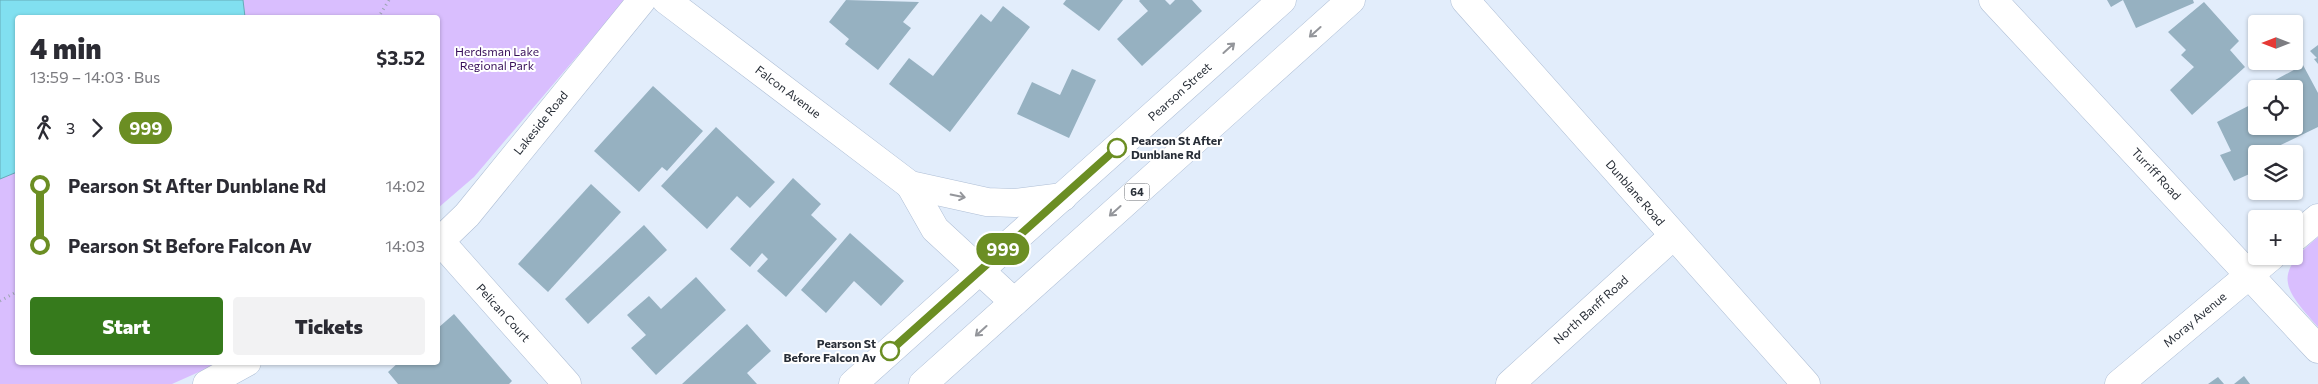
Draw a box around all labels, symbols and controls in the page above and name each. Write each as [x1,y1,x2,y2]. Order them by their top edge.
north arrow [2248,15,2302,70]
map controls [2248,15,2303,265]
one-way arrow [1308,27,1321,38]
text: 4 min [30,31,102,65]
one-way arrow [1222,42,1235,54]
park label: Herdsman Lake Regional Park [455,44,539,72]
text: $3.52 [376,46,425,69]
street label: Pearson Street [1145,59,1214,123]
street label: Falcon Avenue [753,62,824,120]
text: 13:59 – 14:03 · Bus [30,67,160,86]
button: locate [2248,80,2303,135]
street label: Lakeside Road [510,88,570,157]
icon: walk [30,114,58,142]
icon: forward [83,114,111,142]
text: 999 [129,117,162,139]
text: 3 [66,118,75,137]
place label: Pearson St After Dunblane Rd [1131,133,1222,161]
marker: Pearson St After Dunblane Rd [1107,138,1127,158]
street label: Turriff Road [2129,145,2184,202]
button: layers [2248,145,2303,200]
street label: Dunblane Road [1603,157,1668,228]
text: Pearson St After Dunblane Rd [68,174,326,197]
text: 14:02 [386,176,425,195]
road number: 64 [1124,183,1150,200]
one-way arrow [949,192,965,202]
one-way arrow [1109,205,1122,217]
button: + [2248,210,2303,265]
line badge: 999 [974,233,1032,265]
text: Pearson St Before Falcon Av [68,234,312,257]
text: 14:03 [385,236,425,255]
text: 999 [986,238,1020,260]
street label: North Banff Road [1550,272,1631,346]
street label: Pelican Court [474,281,533,344]
street label: Moray Avenue [2160,289,2229,350]
button: Start [30,297,223,355]
button: Tickets [233,297,425,355]
one-way arrow [975,325,988,337]
place label: Pearson St Before Falcon Av [783,336,876,364]
marker: Pearson St Before Falcon Av [880,341,900,361]

